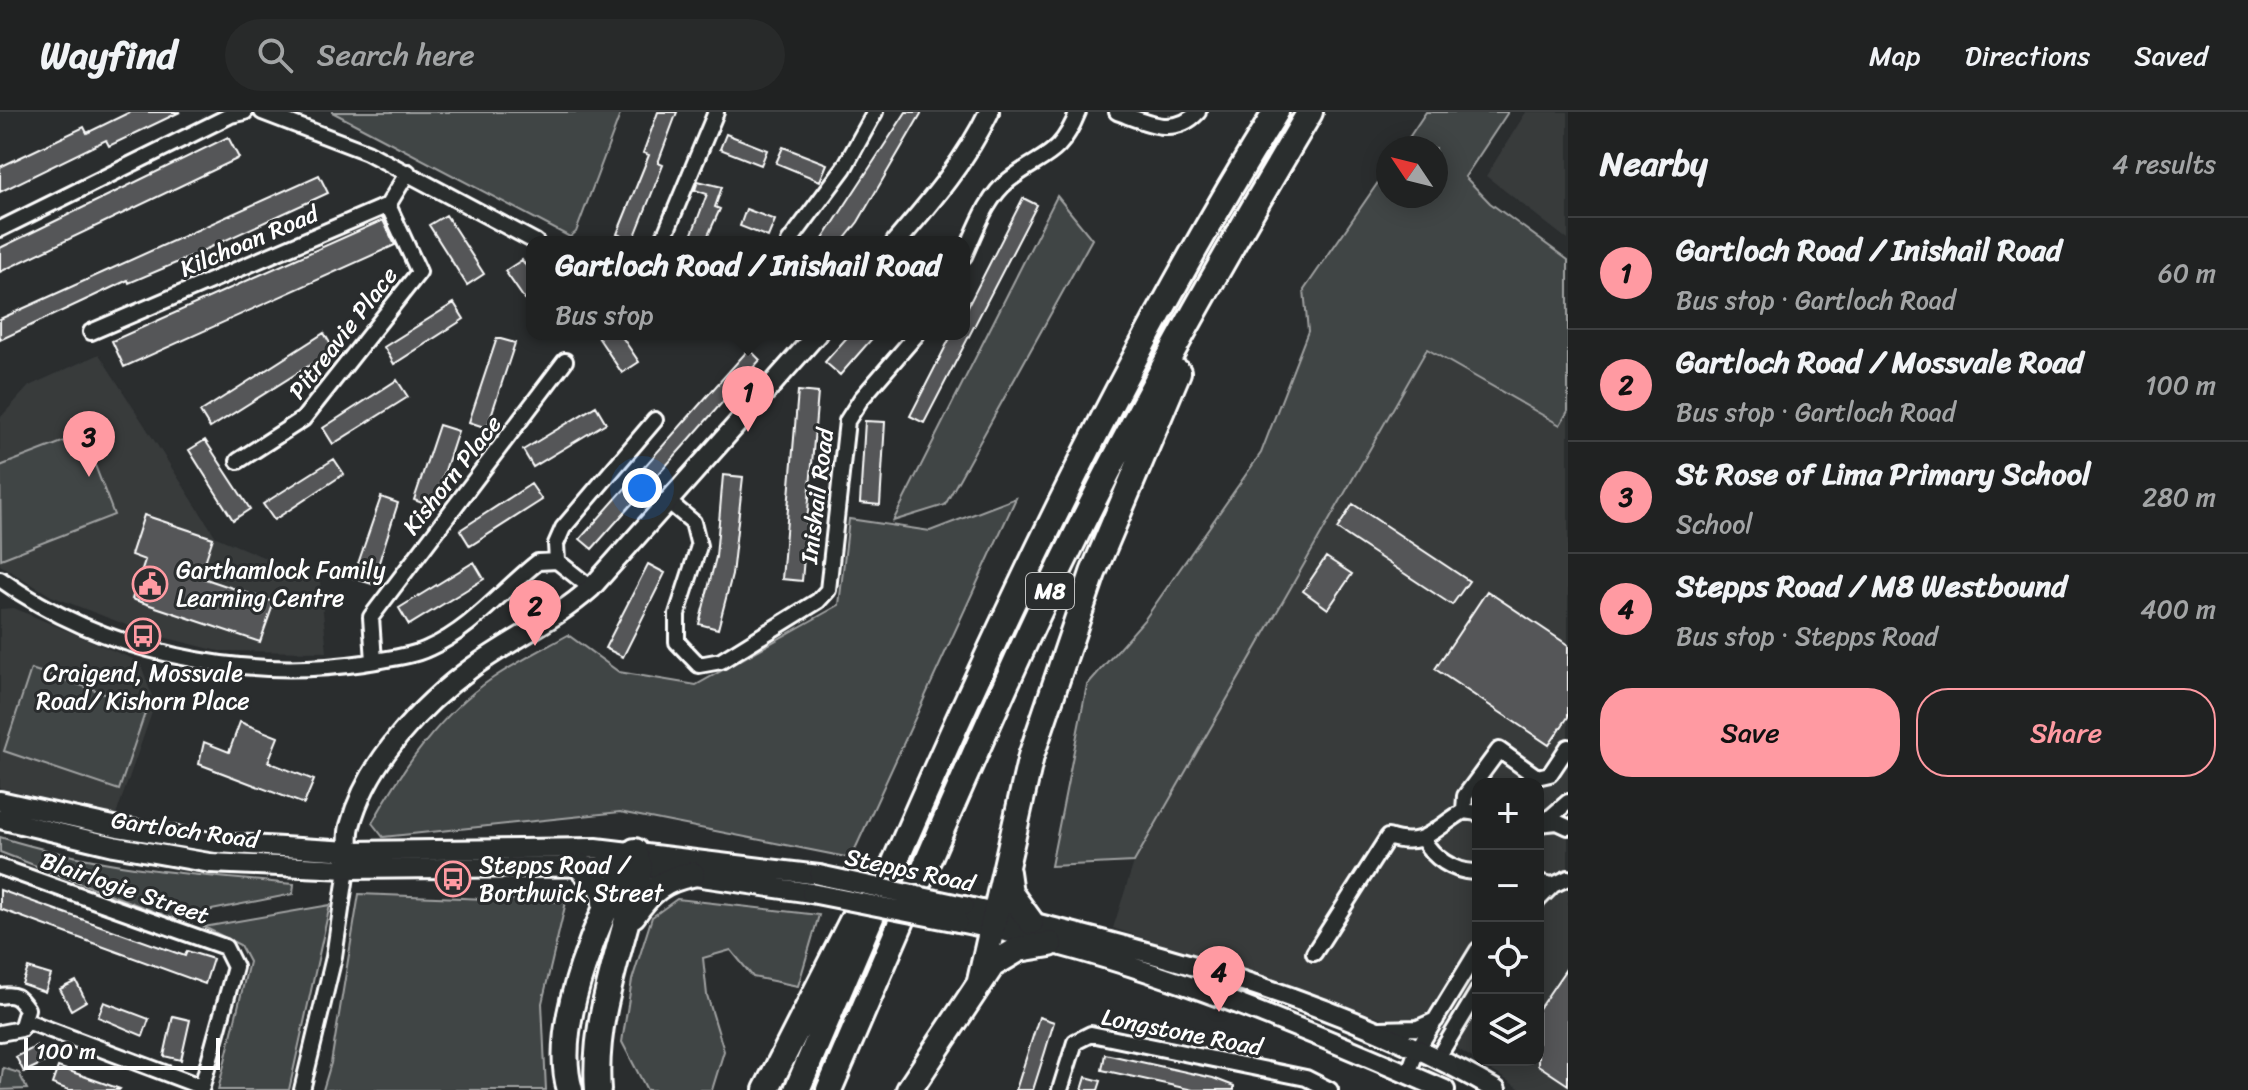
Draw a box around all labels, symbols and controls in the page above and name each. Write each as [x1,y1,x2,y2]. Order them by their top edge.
search box [225,19,785,91]
text: Wayfind [40,22,177,89]
text: Search here [317,28,475,82]
text: Map [1869,31,1921,80]
text: Directions [1965,31,2090,80]
text: Saved [2134,31,2208,80]
icon: search [253,33,297,77]
text: Nearby [1600,134,1708,194]
north arrow [1376,136,1448,208]
text: 4 results [2112,141,2216,187]
street label: Kilchoan Road [173,192,326,289]
text: Gartloch Road / Inishail Road [1676,223,2062,277]
popup [526,236,970,340]
text: Gartloch Road / Inishail Road [555,238,941,292]
text: 1 [1620,250,1632,296]
text: 60 m [2158,250,2216,296]
street label: Pitreavie Place [277,257,409,409]
text: Bus stop · Gartloch Road [1676,277,1956,323]
text: Bus stop [555,292,654,338]
text: Gartloch Road / Mossvale Road [1676,335,2083,389]
text: 2 [1618,362,1634,408]
text: 100 m [2145,362,2216,408]
pin: 1 [722,366,774,432]
text: Bus stop · Gartloch Road [1676,389,1956,435]
street label: Kishorn Place [391,405,513,545]
pin: 3 [63,411,115,477]
street label: Inishail Road [788,425,846,567]
text: St Rose of Lima Primary School [1676,447,2090,501]
your location [622,468,662,508]
text: 3 [1619,474,1633,520]
text: 280 m [2142,474,2216,520]
text: School [1676,501,1753,547]
place label: Garthamlock Family Learning Centre [176,549,386,619]
text: Stepps Road / M8 Westbound [1676,559,2067,613]
public building icon: Garthamlock Family Learning Centre [131,565,169,603]
road number: M8 [1026,573,1074,609]
pin: 2 [509,580,561,646]
text: 4 [1618,586,1634,632]
text: 400 m [2140,586,2216,632]
text: Bus stop · Stepps Road [1676,613,1938,659]
bus stop icon: Craigend, Mossvale Road/ Kishorn Place [124,617,162,655]
place label: Craigend, Mossvale Road/ Kishorn Place [36,652,250,722]
button: Save [1600,688,1900,777]
button: Share [1916,688,2216,777]
map controls [1472,778,1544,1066]
button: + [1472,778,1544,850]
street label: Gartloch Road [109,799,263,861]
street label: Stepps Road [841,836,980,905]
street label: Blairlogie Street [35,839,215,937]
place label: Stepps Road / Borthwick Street [479,844,664,914]
button: − [1472,850,1544,922]
bus stop icon: Stepps Road / Borthwick Street [434,860,472,898]
button: locate [1472,922,1544,994]
pin: 4 [1193,946,1245,1012]
button: layers [1472,994,1544,1066]
street label: Longstone Road [1098,996,1267,1068]
text: 100 m [36,1032,96,1071]
scale bar [24,1034,220,1070]

